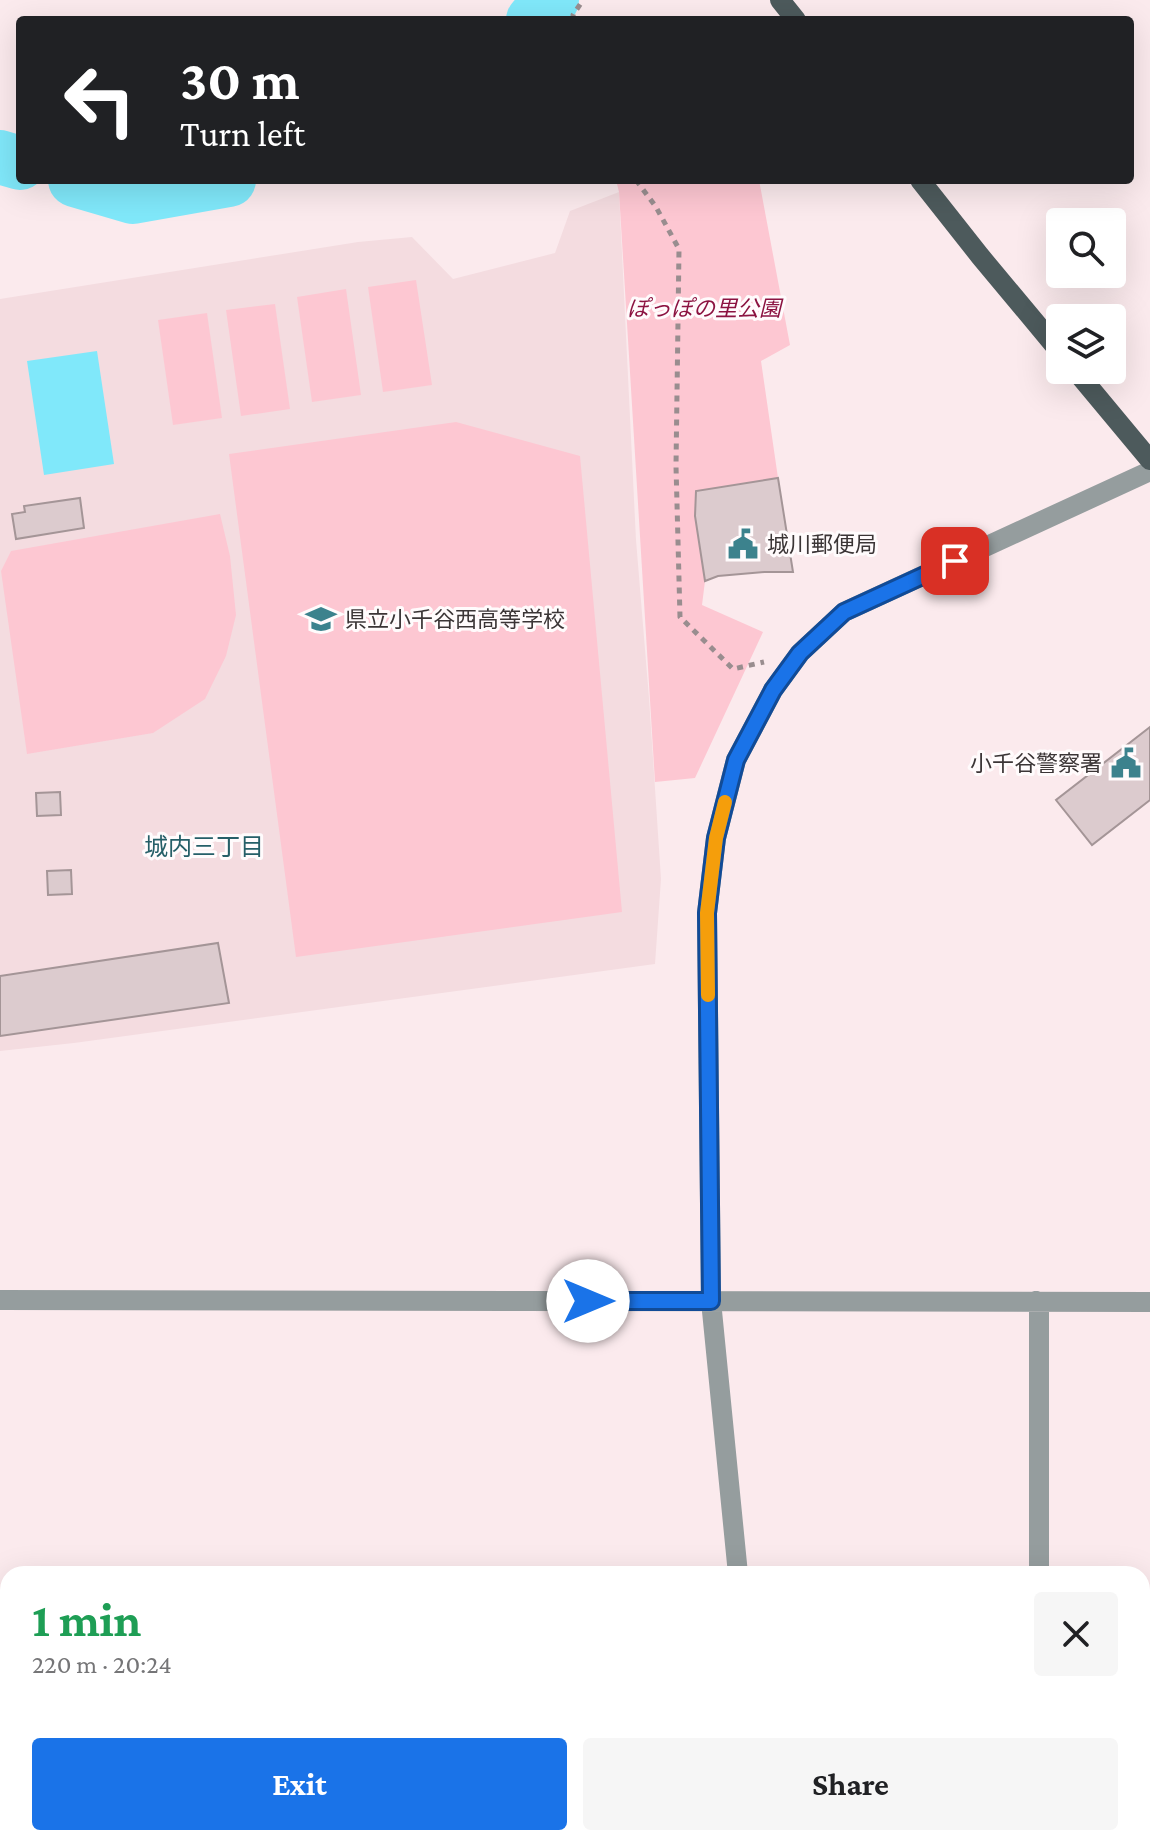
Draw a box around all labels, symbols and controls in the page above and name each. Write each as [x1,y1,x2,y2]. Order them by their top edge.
icon: left [48,48,152,152]
text: 30 m [180,49,300,111]
text: Turn left [180,114,305,154]
map controls [1046,208,1126,384]
button: search [1046,208,1126,288]
park label: ぽっぽの里公園 [627,296,784,321]
button: layers [1046,304,1126,384]
public building icon: 城川郵便局 [726,527,760,561]
pin [921,527,989,595]
place label: 城川郵便局 [767,532,877,557]
icon: arrive [933,539,977,583]
school or university icon: 県立小千谷西高等学校 [304,602,338,636]
place label: 県立小千谷西高等学校 [345,607,565,632]
public building icon: 小千谷警察署 [1109,746,1143,780]
place label: 小千谷警察署 [970,751,1102,776]
district label: 城内三丁目 [144,833,264,860]
position arrow [546,1259,630,1343]
button: close [1034,1592,1118,1676]
text: 1 min [32,1593,141,1646]
text: 220 m · 20:24 [32,1650,172,1679]
button: Exit [32,1738,567,1830]
button: Share [583,1738,1118,1830]

